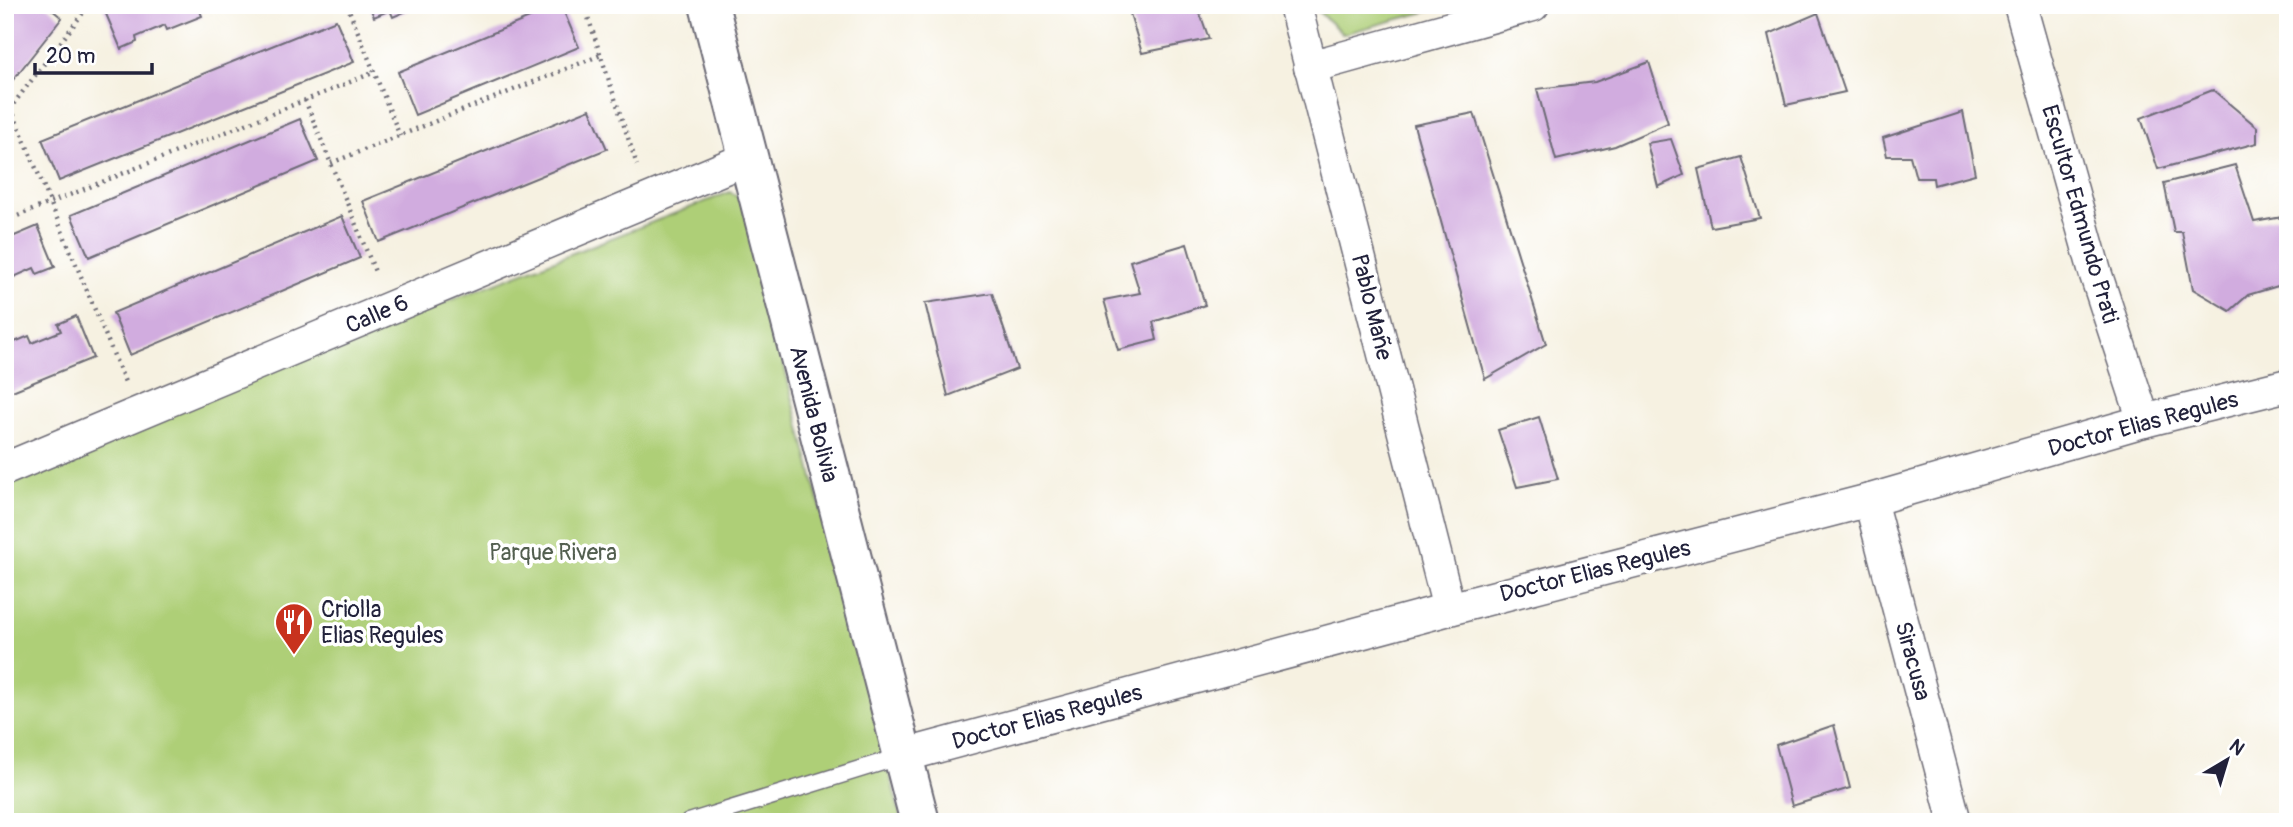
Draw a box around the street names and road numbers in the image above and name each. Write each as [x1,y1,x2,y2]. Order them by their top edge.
street label: Escultor Edmundo Prati [2035,101,2125,327]
street label: Pablo Mañe [1345,251,1399,364]
street label: Calle 6 [341,288,413,340]
street label: Avenida Bolivia [783,343,845,485]
street label: Doctor Elias Regules [2045,385,2241,463]
street label: Doctor Elias Regules [1497,533,1693,609]
street label: Siracusa [1889,618,1937,704]
street label: Doctor Elias Regules [949,678,1145,756]

